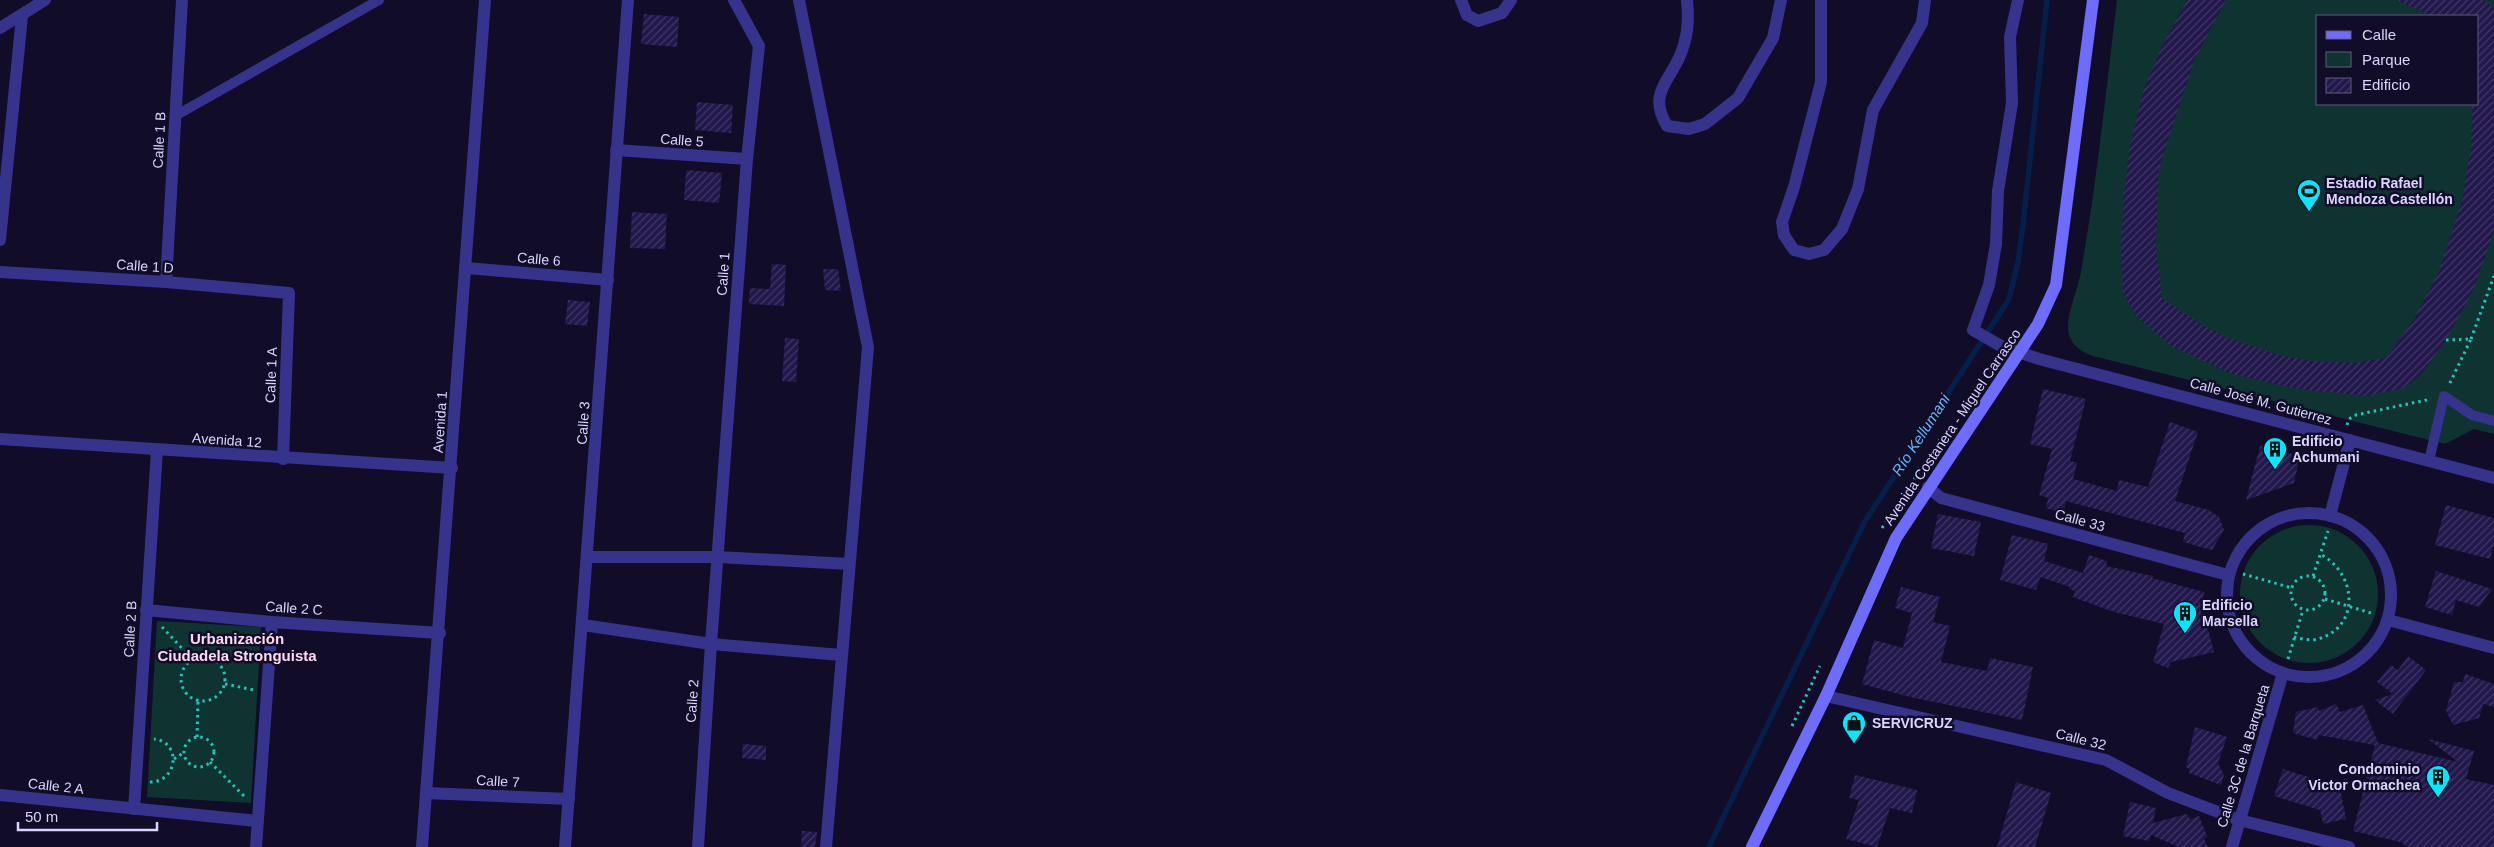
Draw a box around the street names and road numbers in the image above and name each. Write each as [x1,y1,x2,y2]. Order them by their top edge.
street label: Calle 1 B [150,111,168,169]
street label: Calle 5 [660,130,705,150]
street label: Calle 6 [517,249,562,269]
street label: Calle 1 [713,251,733,296]
street label: Calle 1 D [116,256,174,276]
street label: Avenida Costanera - Miguel Carrasco [1880,326,2024,528]
street label: Calle 1 A [262,346,280,403]
street label: Calle José M. Gutierrez [2188,374,2334,428]
street label: Avenida 1 [430,390,450,453]
street label: Calle 3 [573,400,593,445]
street label: Avenida 12 [192,430,263,450]
street label: Calle 33 [2053,506,2107,534]
street label: Calle 2 C [265,598,323,618]
street label: Calle 2 B [121,600,139,658]
street label: Calle 2 [682,678,702,723]
street label: Calle 3C de la Barqueta [2214,682,2272,829]
street label: Calle 32 [2054,725,2108,753]
street label: Calle 7 [476,772,520,790]
street label: Calle 2 A [27,775,85,797]

